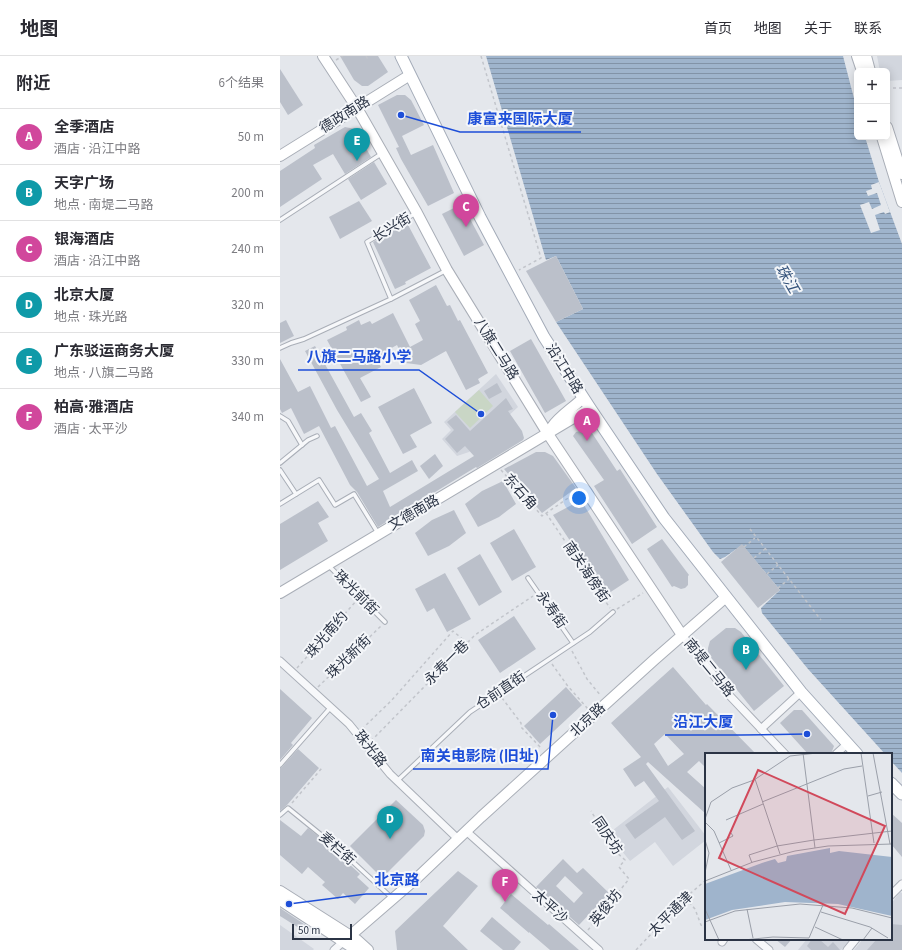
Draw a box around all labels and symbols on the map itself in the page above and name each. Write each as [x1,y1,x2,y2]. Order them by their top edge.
street label: 德政南路 [316,92,374,138]
callout: 康富来国际大厦 [460,105,581,132]
text: 康富来国际大厦 [467,109,573,130]
pin: E [344,128,370,161]
pin: C [453,194,479,227]
street label: 长兴街 [369,209,415,247]
water label: 珠江 [770,261,805,299]
street label: 八旗二马路 [469,314,523,384]
street label: 沿江中路 [541,340,587,398]
callout: 八旗二马路小学 [298,343,419,370]
text: 八旗二马路小学 [306,347,412,368]
pin: A [574,408,600,441]
street label: 东石角 [499,470,541,514]
your location [569,488,589,508]
street label: 文德南路 [385,490,443,536]
street label: 南关海傍街 [558,537,614,607]
street label: 珠光前街 [329,566,383,620]
street label: 永寿街 [531,587,571,633]
street label: 珠光南约 [301,607,353,663]
street label: 珠光新街 [322,630,376,684]
street label: 南堤二马路 [679,635,739,701]
street label: 永寿一巷 [420,636,474,690]
pin: B [733,637,759,670]
street label: 仓前直街 [472,667,530,715]
street label: 北京路 [566,698,610,742]
callout: 沿江大厦 [665,708,741,735]
text: 沿江大厦 [673,712,733,733]
street label: 珠光路 [349,726,391,772]
callout: 南关电影院 (旧址) [413,742,548,769]
text: 南关电影院 (旧址) [421,746,539,767]
inset map [705,753,892,940]
pin: D [377,806,403,839]
street label: 同庆坊 [587,813,627,859]
street label: 麦栏街 [315,828,359,870]
callout: 北京路 [366,867,427,894]
pin: F [492,869,518,902]
text: 北京路 [374,870,420,891]
street label: 英俊坊 [585,885,627,931]
street label: 太平沙 [528,886,572,928]
street label: 太平通津 [644,887,698,941]
scale bar [292,922,352,941]

